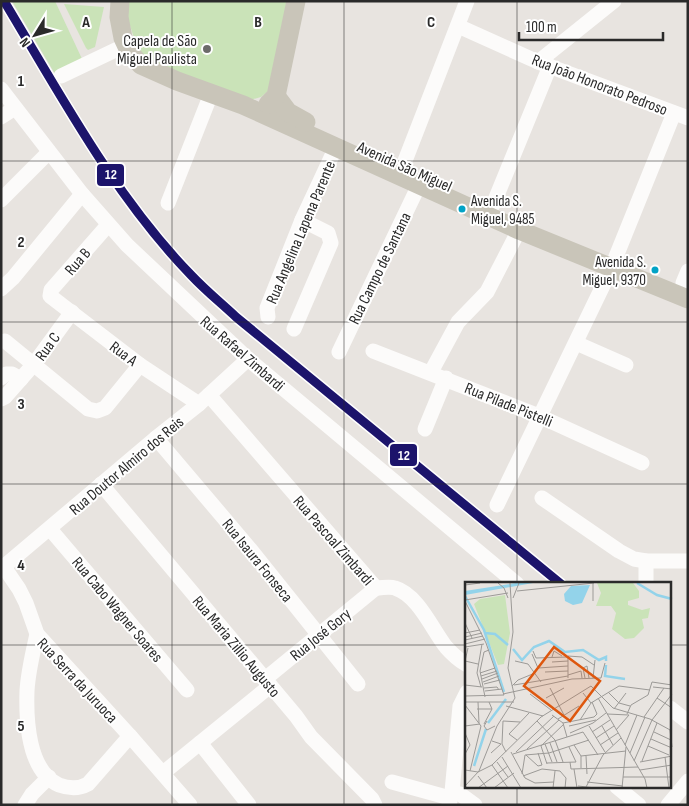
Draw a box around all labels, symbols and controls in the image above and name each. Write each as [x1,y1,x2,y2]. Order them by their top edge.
north arrow [10,10,60,60]
scale bar [519,10,663,42]
text: A [81,13,90,32]
text: B [254,13,262,32]
text: C [427,13,435,32]
text: 100 m [526,18,557,37]
place label: Capela de São Miguel Paulista [117,32,197,69]
text: N [16,34,34,51]
marker: Capela de São Miguel Paulista [201,43,213,55]
street label: Rua João Honorato Pedroso [529,51,670,120]
text: 1 [18,72,25,91]
street label: Avenida São Miguel [353,138,455,197]
street label: Rua Angelina Lapena Parente [263,158,340,307]
line badge: 12 [96,163,125,187]
text: 12 [105,166,117,183]
place label: Avenida S. Miguel, 9485 [470,192,535,229]
marker: Avenida S. Miguel, 9485 [457,204,467,214]
street label: Rua Campo de Santana [345,210,416,328]
text: 2 [17,233,25,252]
street label: Rua B [61,244,95,280]
place label: Avenida S. Miguel, 9370 [582,253,646,290]
marker: Avenida S. Miguel, 9370 [650,265,660,275]
street label: Rua Rafael Zimbardi [196,312,288,396]
street label: Rua C [32,329,65,365]
street label: Rua A [106,338,141,371]
street label: Rua Pilade Pistelli [462,379,555,432]
text: 3 [17,395,25,414]
street label: Rua Doutor Almiro dos Reis [66,413,188,519]
line badge: 12 [389,443,418,467]
text: 12 [398,447,410,464]
street label: Rua Pascoal Zimbardi [289,492,377,590]
street label: Rua Isaura Fonseca [218,516,296,606]
street label: Rua Cabo Wagner Soares [67,554,167,667]
text: 4 [17,556,25,575]
inset map [465,582,672,788]
street label: Rua Maria Zillio Augusto [188,592,284,702]
street label: Rua José Gory [287,605,355,666]
street label: Rua Serra da Juruoca [33,635,121,727]
text: 5 [17,717,25,736]

